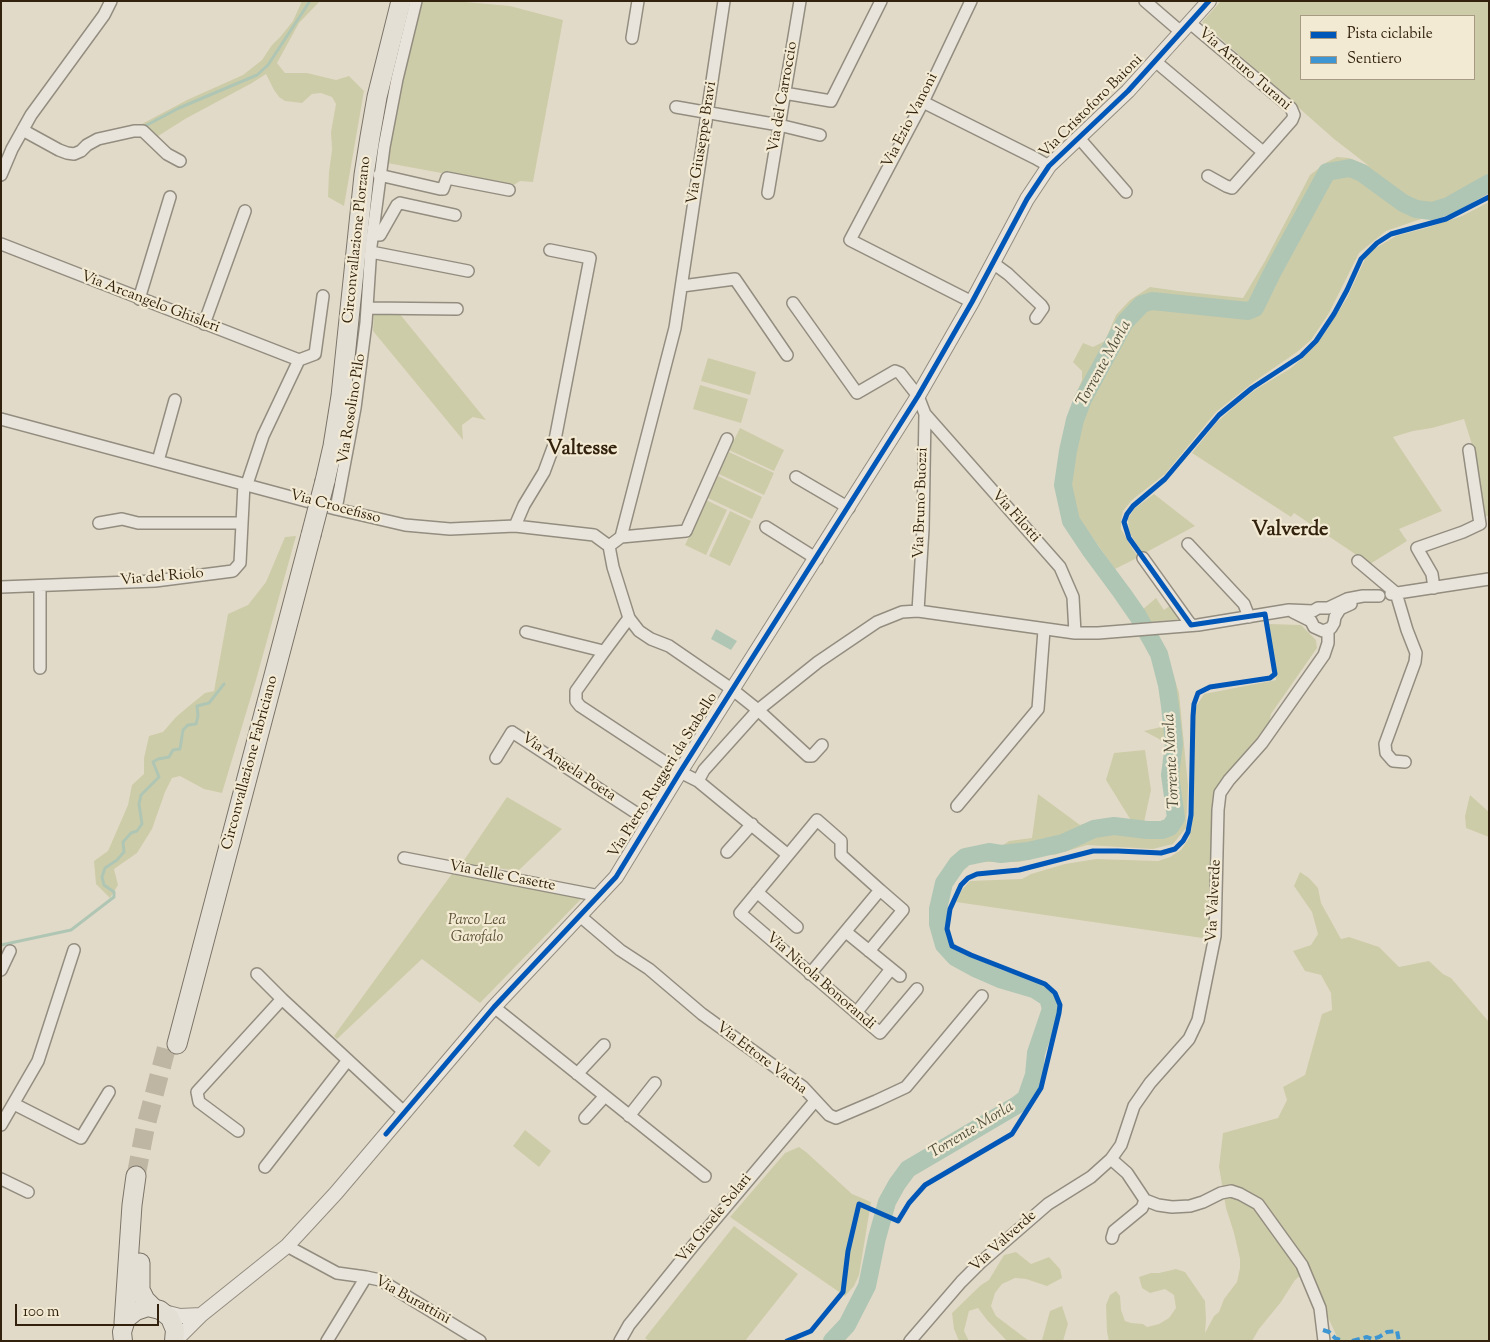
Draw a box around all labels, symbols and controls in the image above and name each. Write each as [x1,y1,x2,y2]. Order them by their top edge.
legend [1300,15,1475,80]
text: Pista ciclabile [1347,24,1433,45]
street label: Via Arturo Turani [1194,25,1294,115]
street label: Via del Carroccio [765,40,803,154]
text: Sentiero [1347,49,1402,70]
street label: Via Cristoforo Baioni [1037,52,1147,162]
street label: Via Ezio Vanoni [879,71,943,171]
street label: Via Giuseppe Bravi [684,80,722,206]
street label: Circonvallazione Plorzano [340,156,376,324]
street label: Via Arcangelo Ghisleri [78,268,222,338]
water label: Torrente Morla [1073,318,1137,410]
street label: Via Rosolino Pilo [335,353,371,465]
district label: Valtesse [547,439,617,463]
street label: Via Bruno Buozzi [911,447,933,559]
street label: Via Crocefisso [288,487,382,529]
street label: Via Filotti [987,487,1043,547]
district label: Valverde [1252,520,1328,544]
street label: Via del Riolo [120,565,204,591]
street label: Circonvallazione Fabriciano [219,674,283,852]
street label: Via Pietro Ruggeri da Stabello [606,690,722,862]
water label: Torrente Morla [1161,713,1185,809]
street label: Via Angela Poeta [517,730,619,806]
street label: Via delle Casette [447,858,557,896]
street label: Via Valverde [1204,859,1226,943]
park label: Parco Lea Garofalo [448,912,506,947]
street label: Via Nicola Bonorandi [761,929,879,1035]
street label: Via Ettore Vacha [712,1019,810,1099]
water label: Torrente Morla [926,1098,1018,1164]
street label: Via Gioele Solari [674,1171,756,1267]
street label: Via Valverde [967,1208,1041,1276]
street label: Via Burattini [371,1273,453,1329]
scale bar [18,1294,161,1326]
text: 100 m [23,1302,59,1323]

